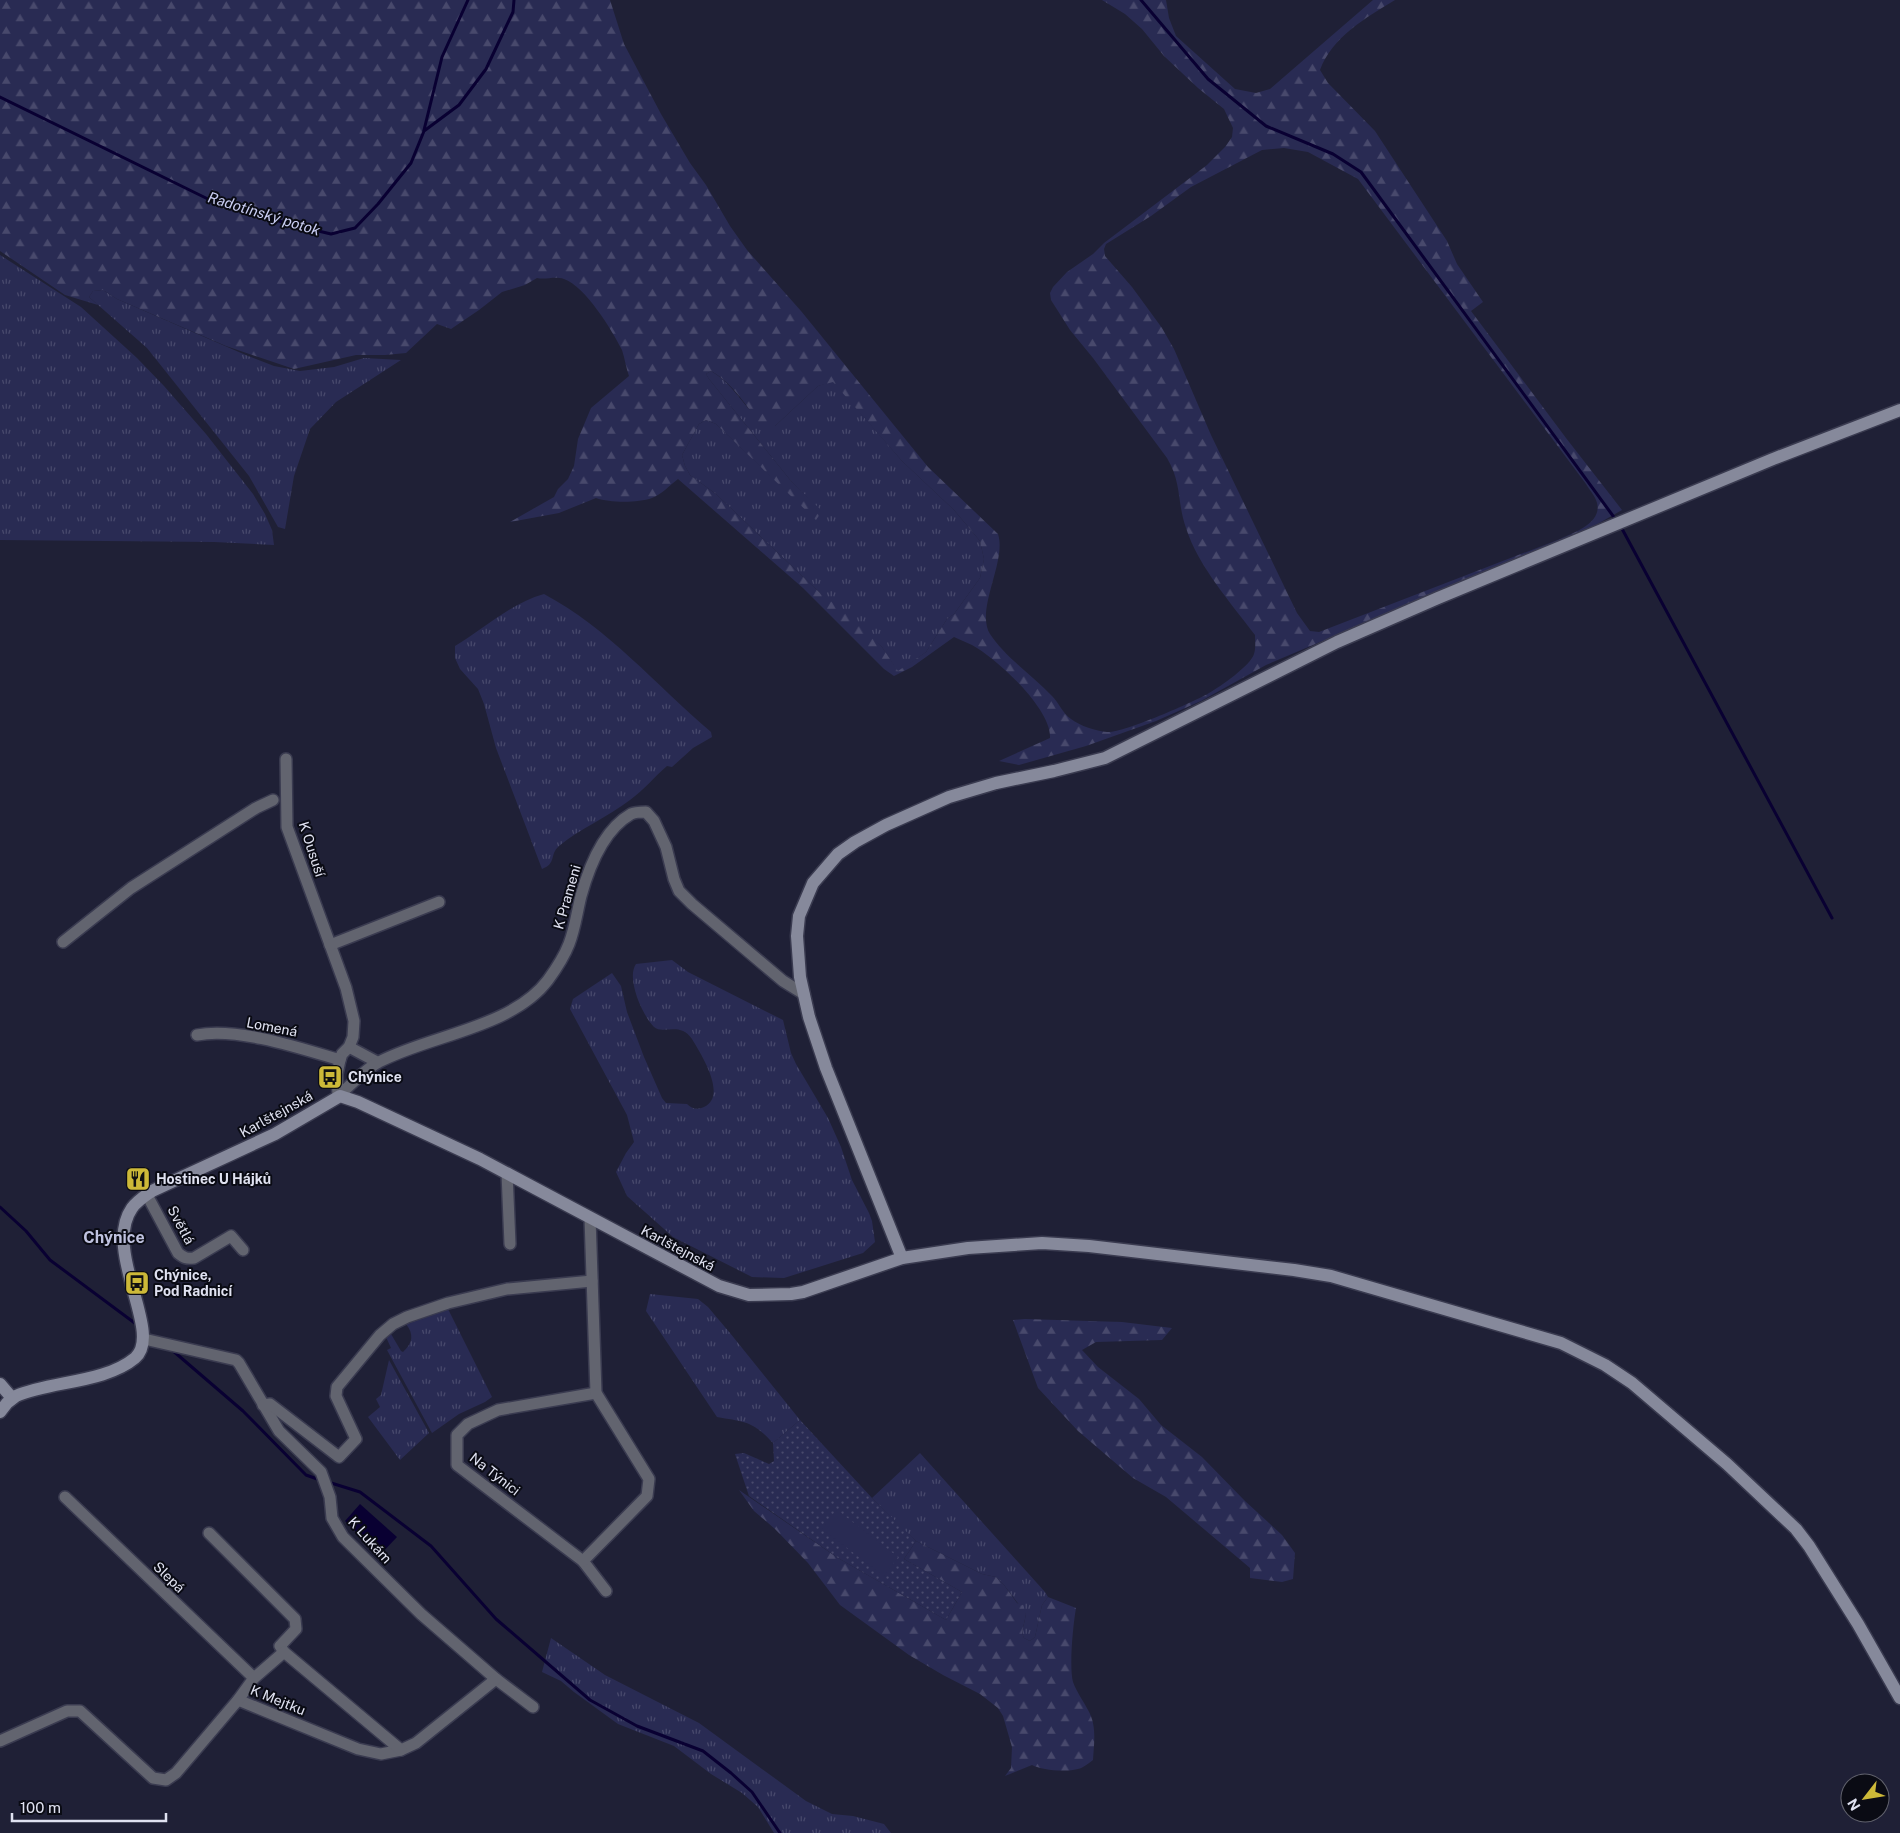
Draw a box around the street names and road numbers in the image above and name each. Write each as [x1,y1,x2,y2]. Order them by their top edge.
street label: K Ousuší [296,819,329,879]
street label: K Prameni [550,863,584,931]
street label: Lomená [245,1014,299,1040]
street label: Karlštejnská [237,1087,315,1141]
street label: Světlá [164,1203,198,1247]
street label: Karlštejnská [638,1222,718,1274]
street label: Na Týnici [467,1449,523,1499]
street label: K Lukám [345,1514,395,1566]
street label: Slepá [150,1558,188,1596]
street label: K Mejtku [248,1682,308,1718]

